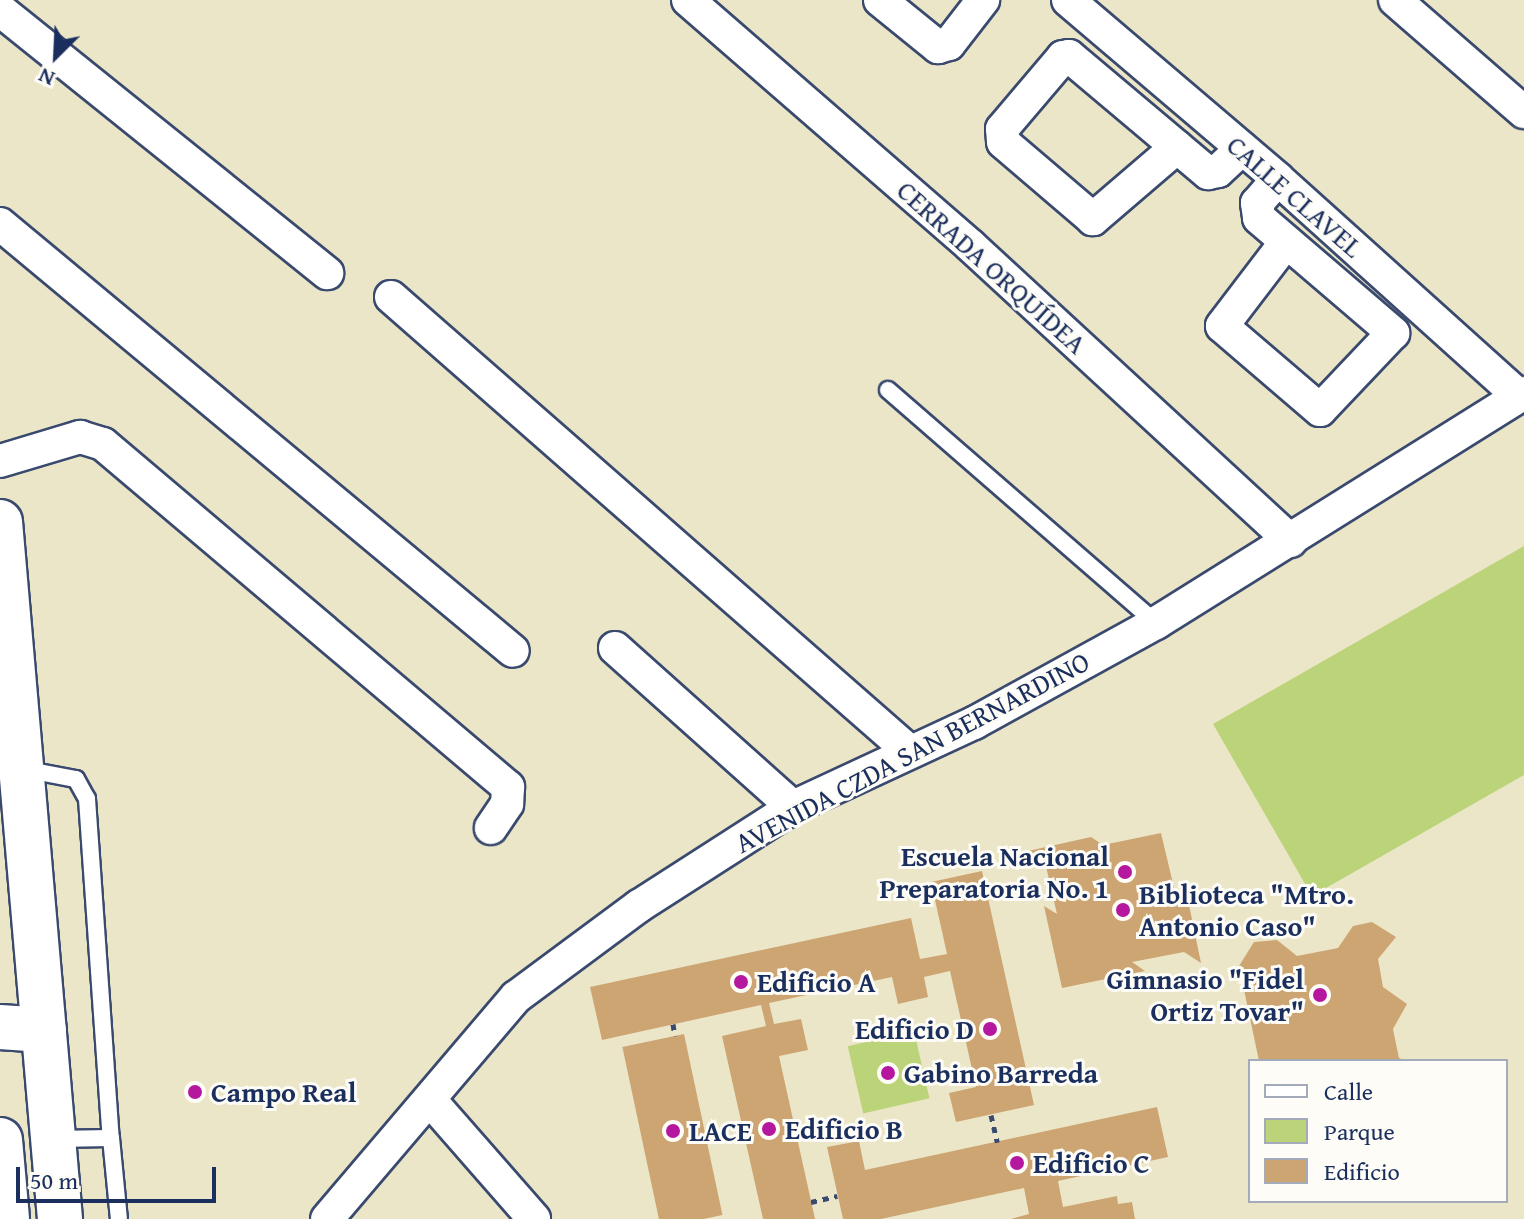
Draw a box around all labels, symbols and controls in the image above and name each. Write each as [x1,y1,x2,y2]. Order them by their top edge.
north arrow [16,16,96,96]
text: N [33,60,59,96]
street label: CALLE CLAVEL [1220,128,1370,264]
street label: CERRADA ORQUÍDEA [890,173,1094,361]
street label: AVENIDA CZDA SAN BERNARDINO [729,644,1095,860]
place label: Escuela Nacional Preparatoria No. 1 [880,839,1109,905]
marker: Escuela Nacional Preparatoria No. 1 [1116,863,1134,881]
place label: Biblioteca "Mtro. Antonio Caso" [1139,877,1354,943]
marker: Biblioteca "Mtro. Antonio Caso" [1114,901,1132,919]
place label: Gimnasio "Fidel Ortiz Tovar" [1106,962,1304,1028]
place label: Edificio A [757,965,876,999]
marker: Edificio A [732,973,750,991]
marker: Gimnasio "Fidel Ortiz Tovar" [1311,986,1329,1004]
place label: Edificio D [855,1012,974,1046]
marker: Edificio D [981,1020,999,1038]
place label: Gabino Barreda [904,1056,1098,1090]
legend [1248,1059,1508,1203]
marker: Gabino Barreda [879,1064,897,1082]
text: Calle [1324,1074,1373,1109]
place label: Campo Real [211,1075,356,1109]
marker: Campo Real [186,1083,204,1101]
place label: Edificio B [785,1112,903,1146]
place label: LACE [689,1114,752,1148]
text: Parque [1324,1114,1395,1149]
marker: Edificio B [760,1120,778,1138]
marker: LACE [664,1122,682,1140]
place label: Edificio C [1033,1146,1150,1180]
scale bar [20,1151,220,1201]
marker: Edificio C [1008,1154,1026,1172]
text: Edificio [1324,1154,1400,1189]
text: 50 m [30,1163,78,1198]

